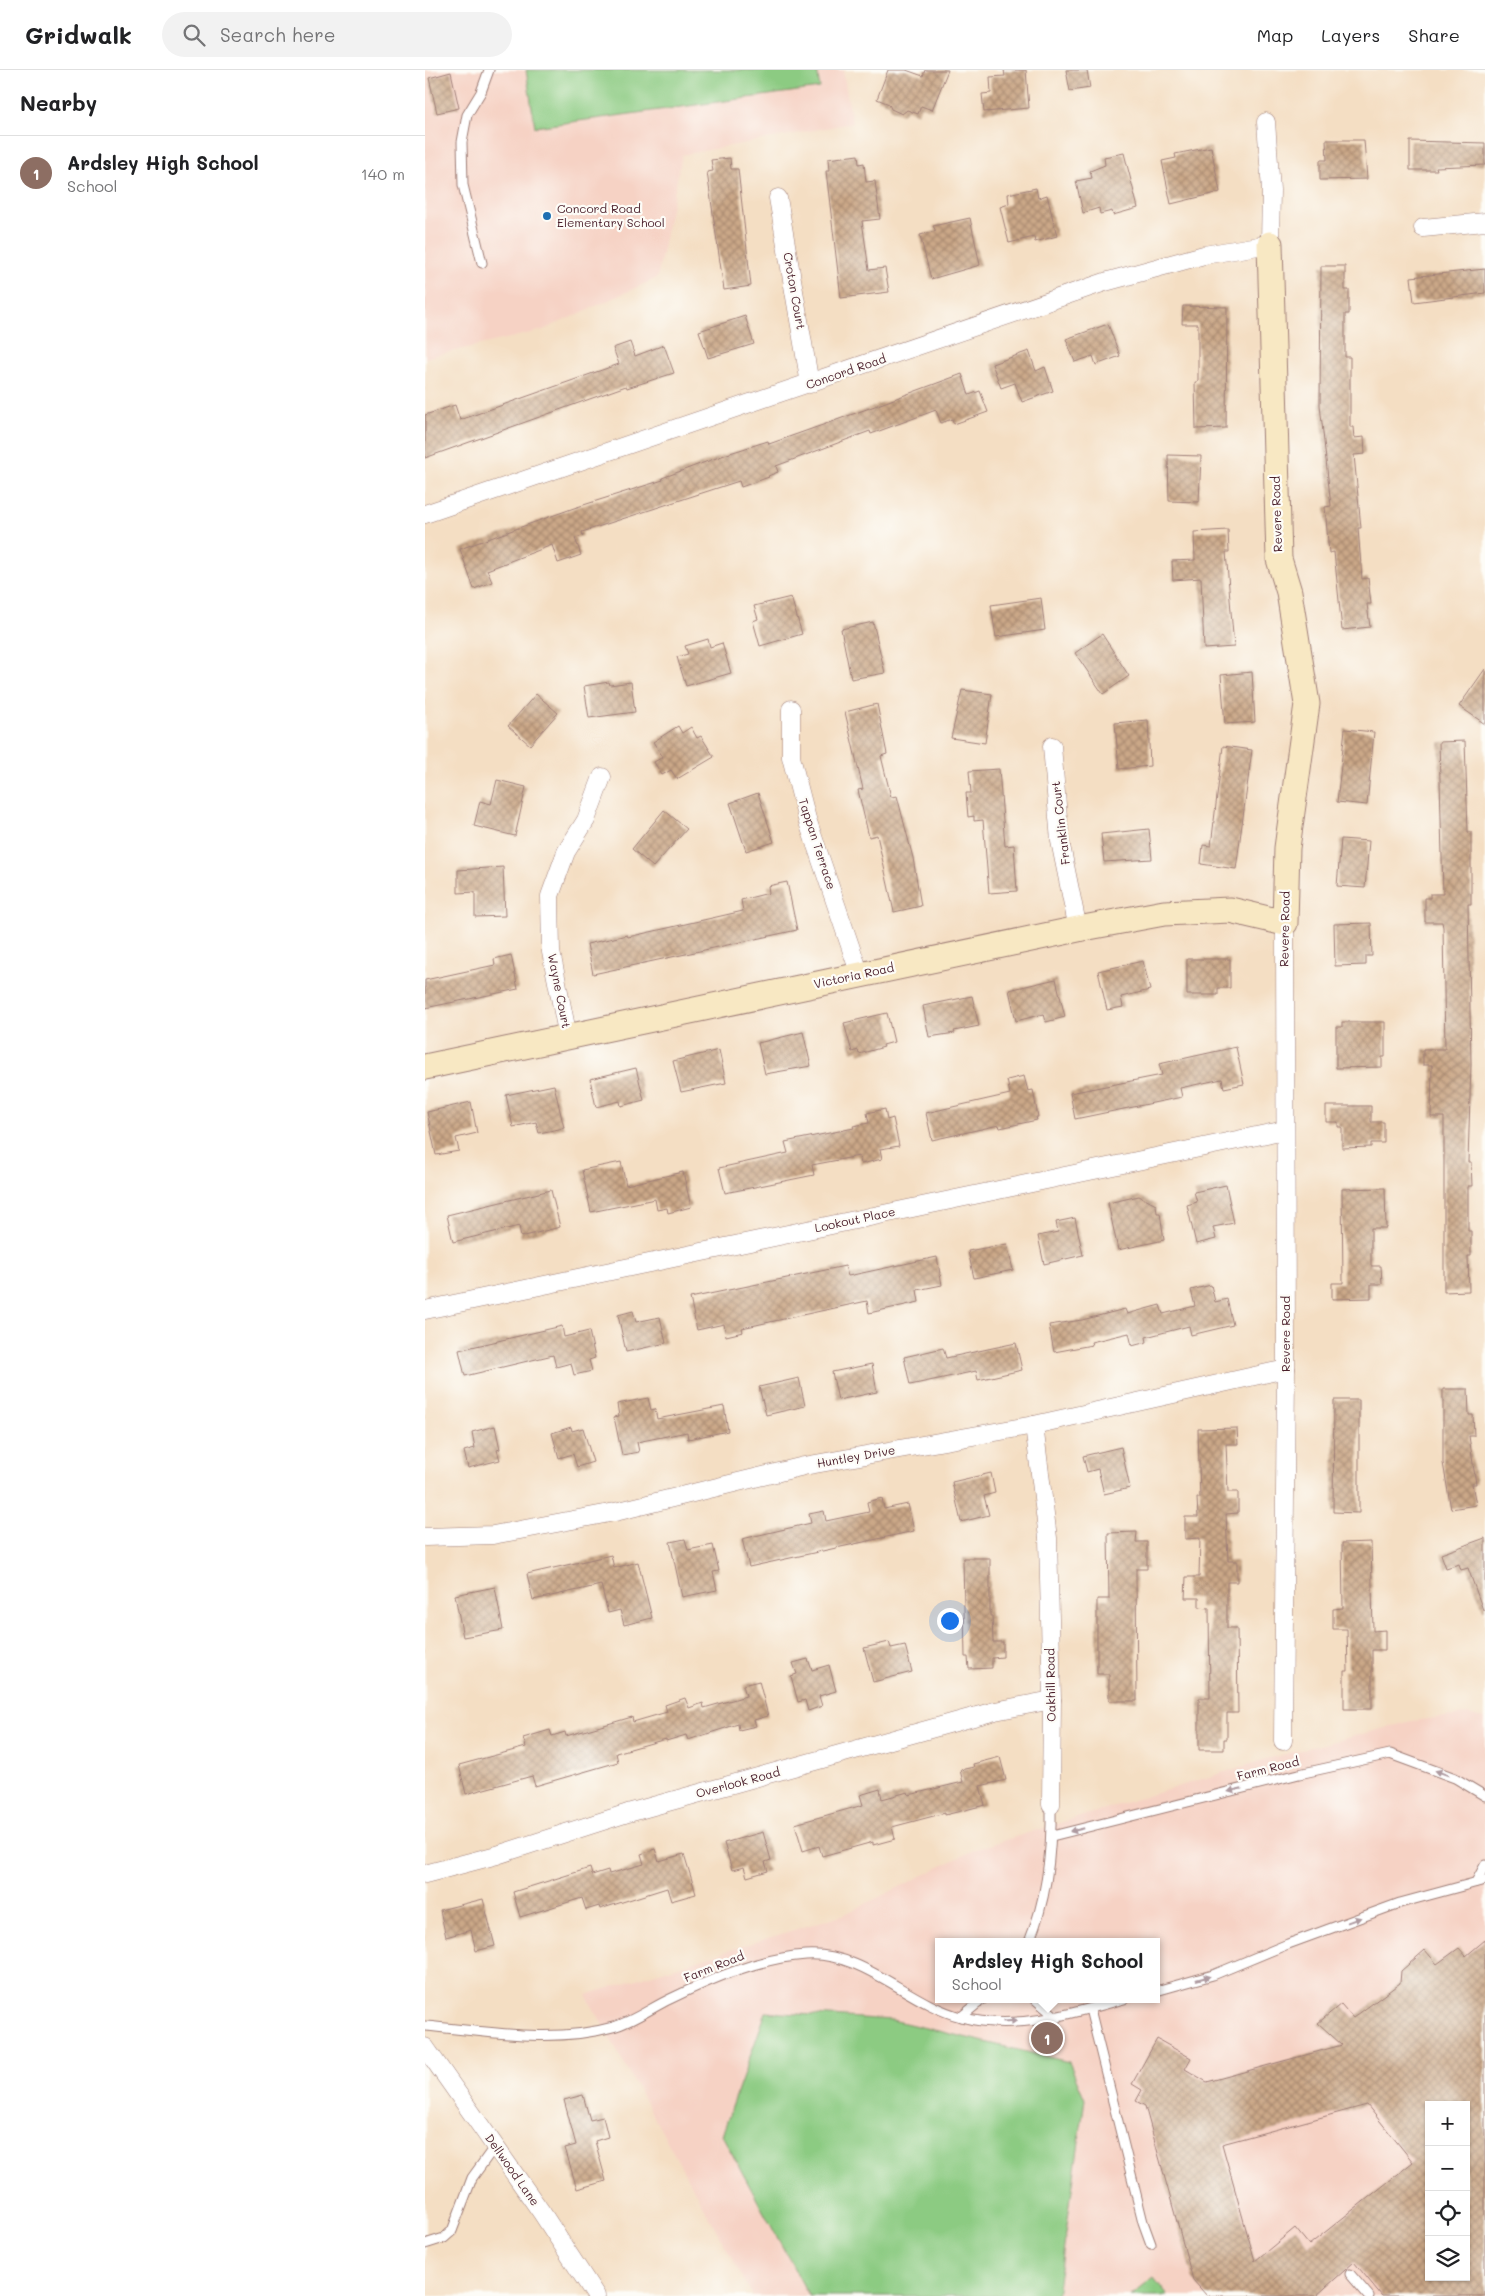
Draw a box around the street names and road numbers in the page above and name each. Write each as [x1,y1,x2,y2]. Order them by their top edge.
street label: Croton Court [780,251,810,331]
street label: Concord Road [803,350,888,392]
street label: Revere Road [1267,475,1285,552]
street label: Franklin Court [1047,780,1073,866]
street label: Tappan Terrace [796,796,840,891]
street label: Revere Road [1275,890,1293,967]
street label: Wayne Court [545,952,575,1030]
street label: Victoria Road [812,959,896,991]
street label: Lookout Place [813,1203,897,1235]
street label: Revere Road [1277,1296,1293,1372]
street label: Huntley Drive [815,1441,896,1471]
street label: Oakhill Road [1041,1648,1059,1722]
street label: Farm Road [1235,1752,1301,1783]
street label: Overlook Road [694,1763,782,1801]
street label: Farm Road [681,1947,746,1985]
street label: Dellwood Lane [482,2130,544,2209]

